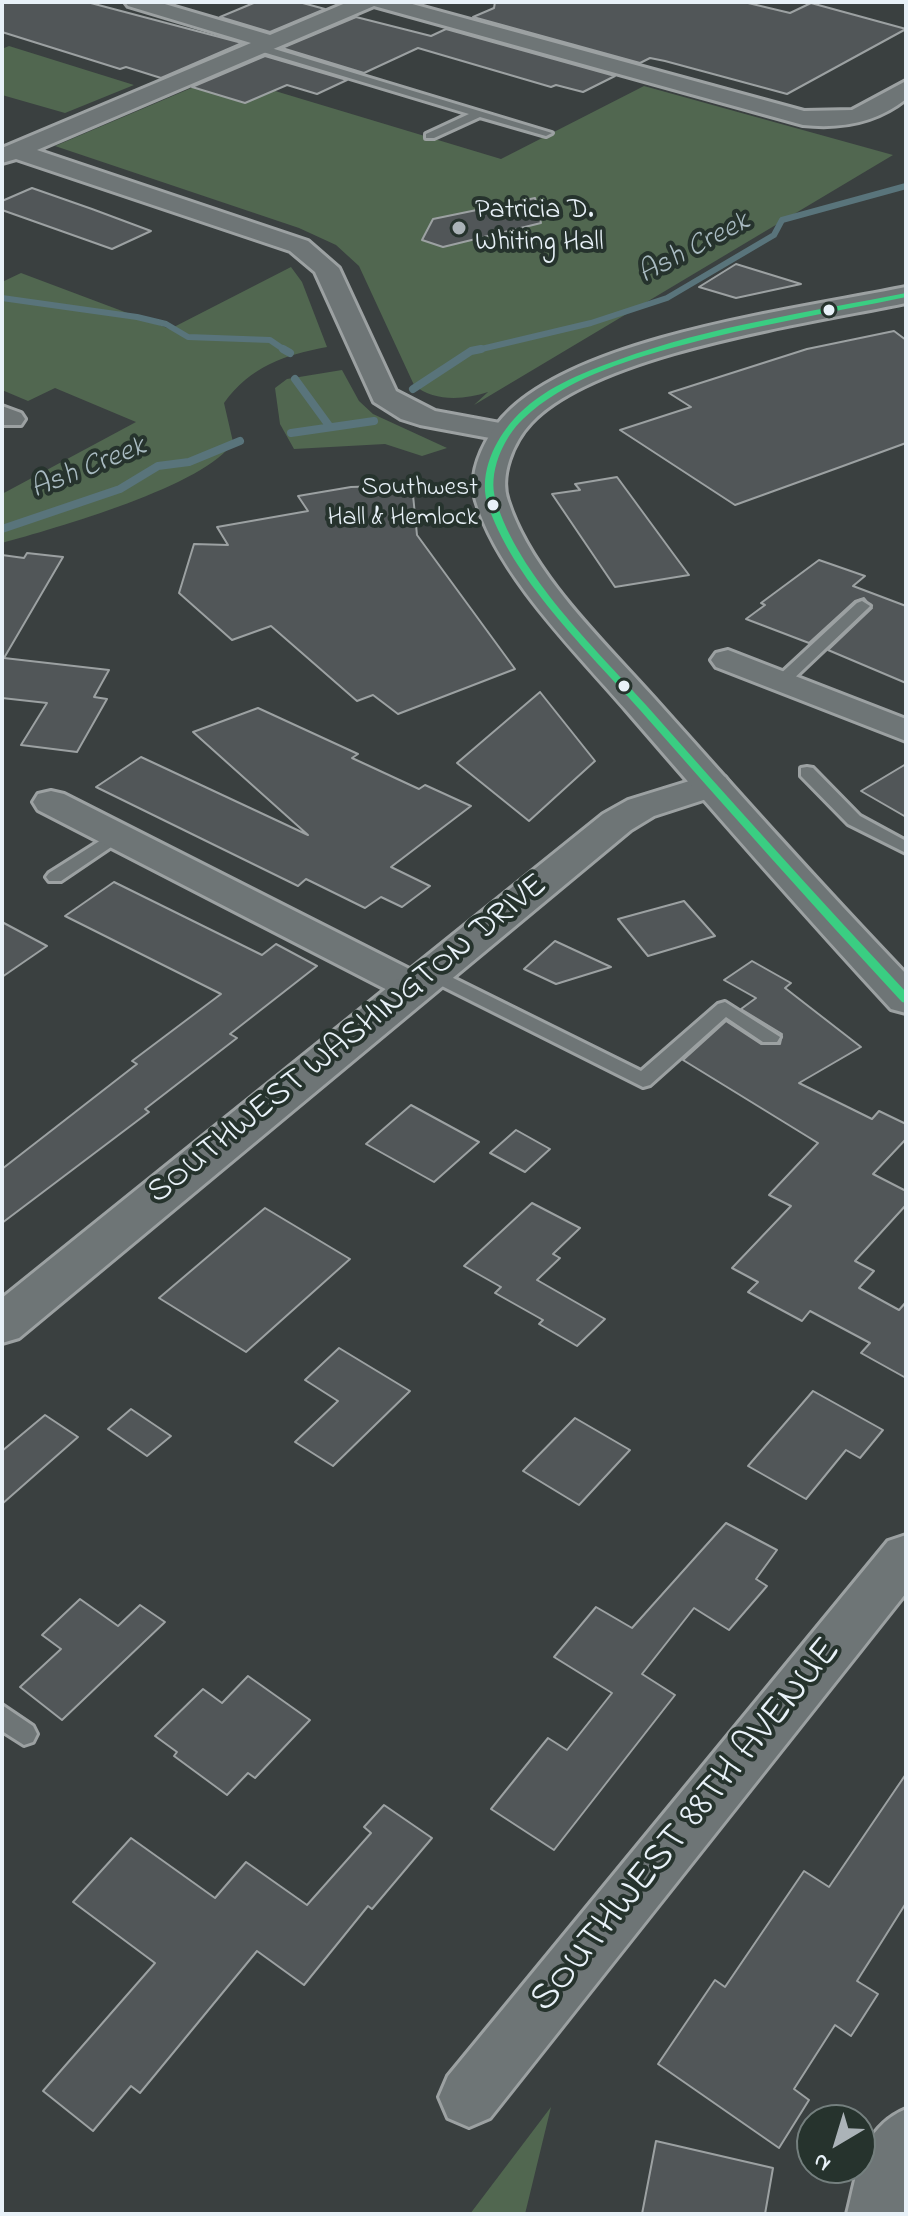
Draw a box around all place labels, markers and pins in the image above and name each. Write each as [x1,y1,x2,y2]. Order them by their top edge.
place label: Patricia D. Whiting Hall [475,195,604,261]
marker: Patricia D. Whiting Hall [450,219,468,237]
unlabelled marker [821,302,837,318]
place label: Southwest Hall & Hemlock [327,474,478,536]
marker: Southwest Hall & Hemlock [485,497,501,513]
unlabelled marker [616,678,632,694]

